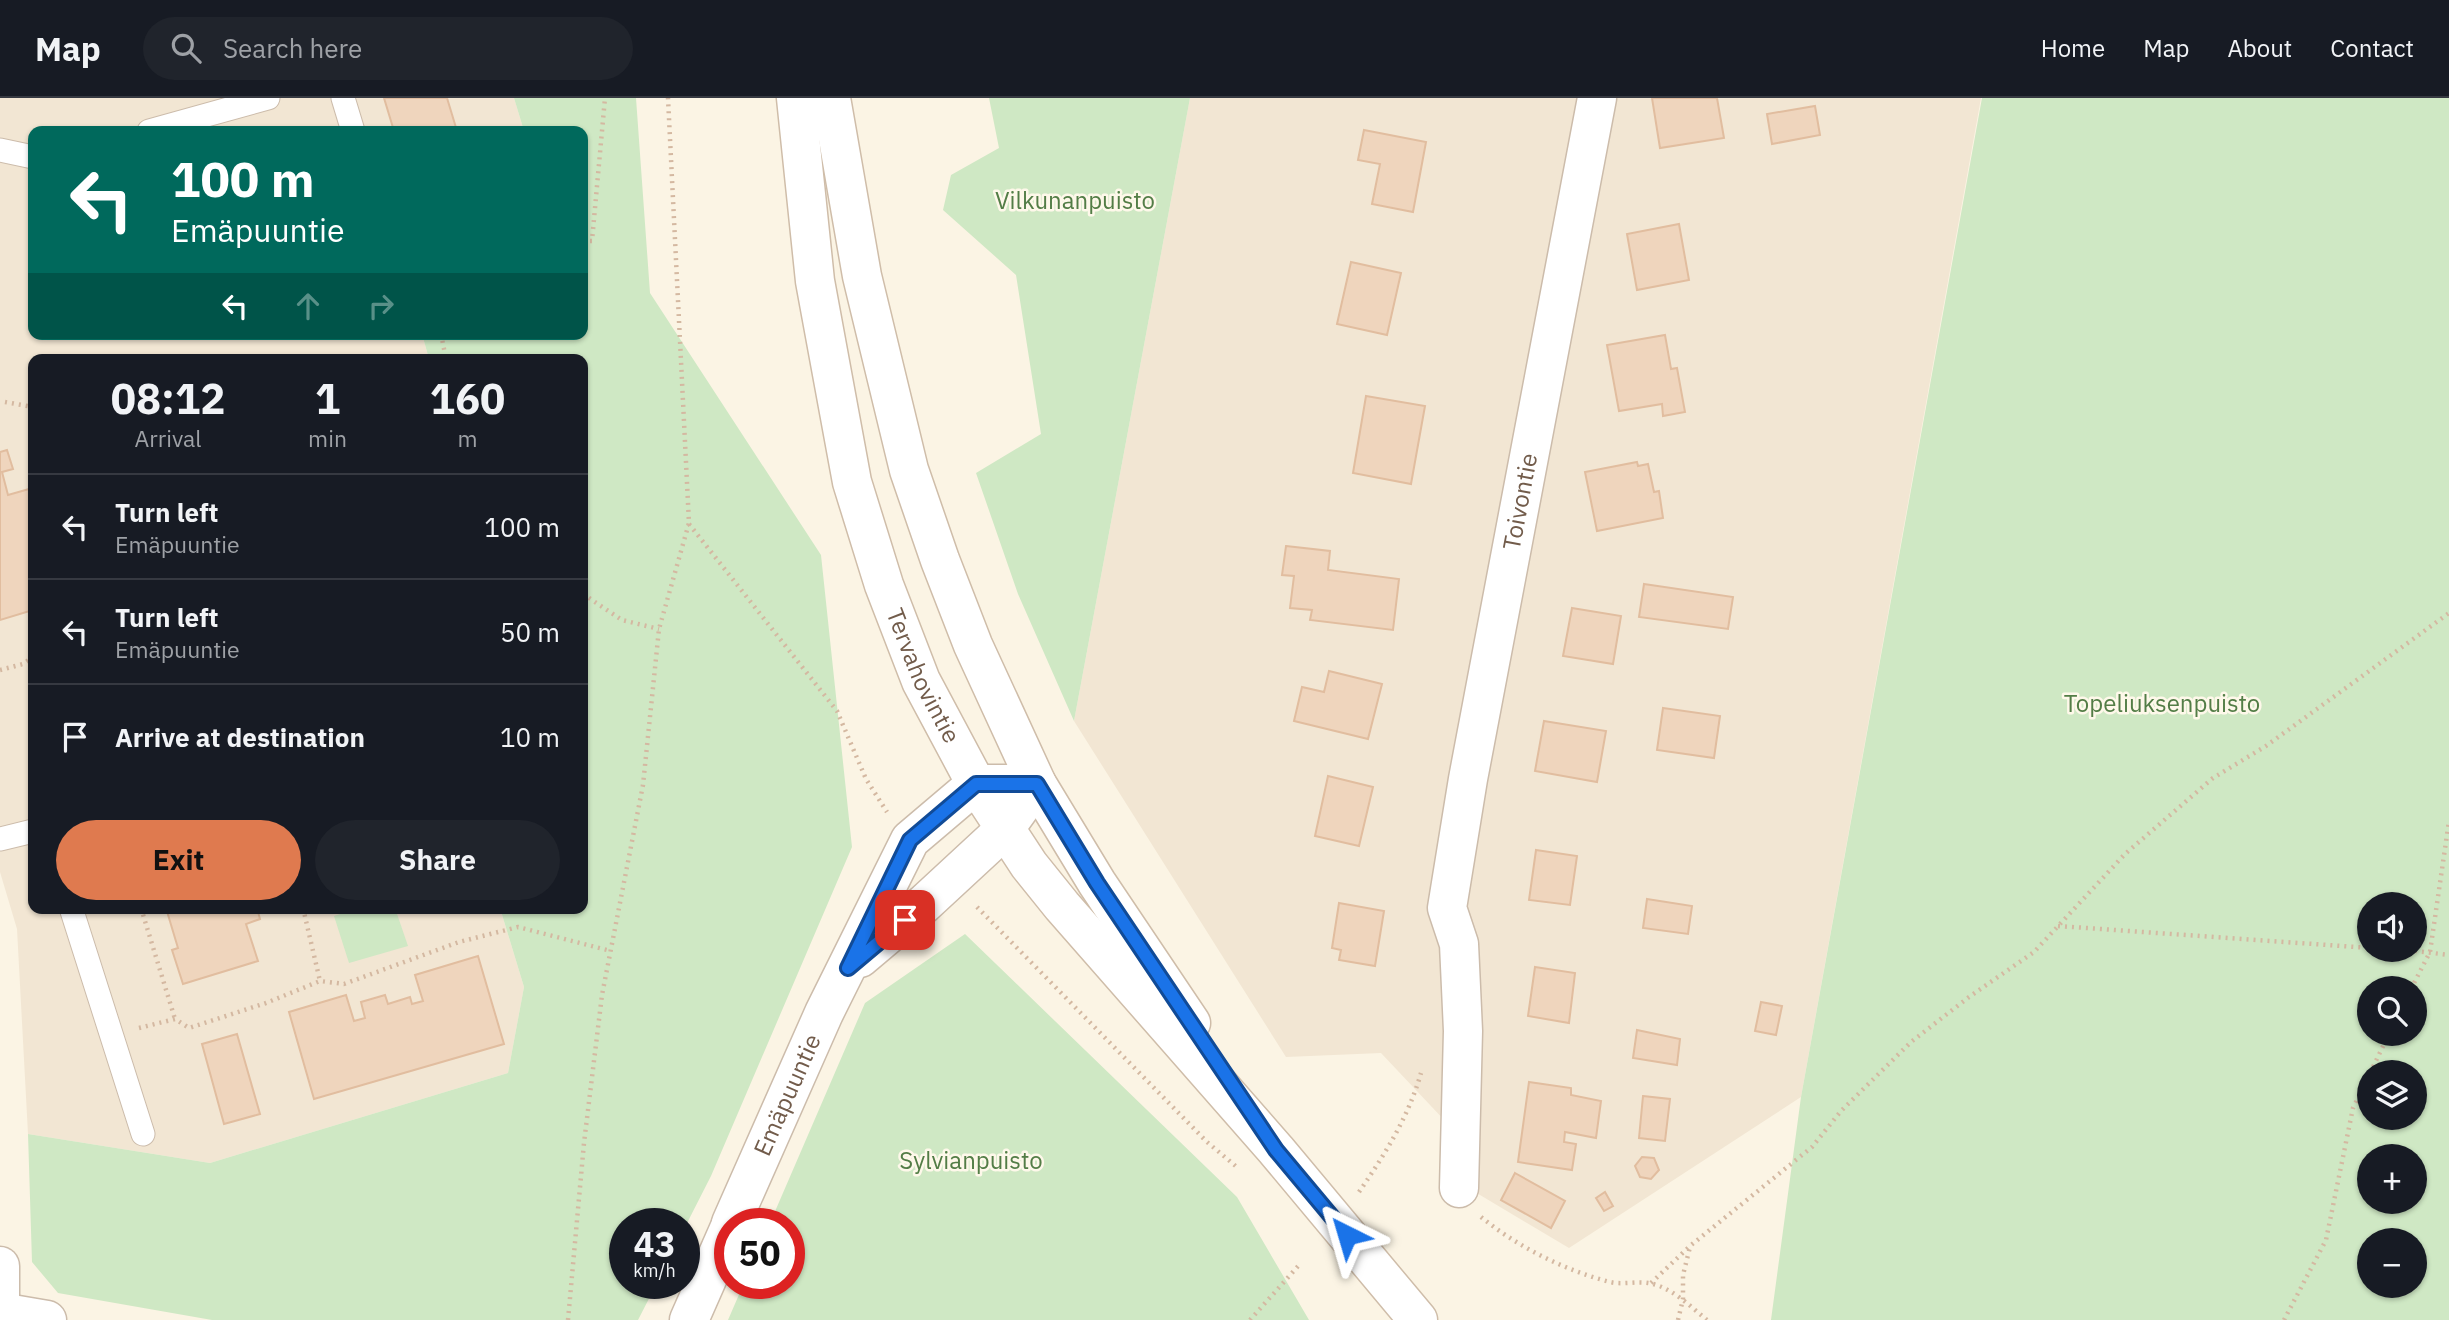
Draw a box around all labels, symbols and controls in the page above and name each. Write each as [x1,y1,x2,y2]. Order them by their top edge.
search box [143,17,633,80]
text: Map [35,27,101,70]
icon: search [167,29,205,67]
text: Search here [223,31,362,65]
text: Home [2041,32,2105,64]
text: Map [2143,32,2189,64]
text: About [2227,32,2292,64]
text: Contact [2330,32,2414,64]
text: 100 m [171,147,315,210]
icon: left [56,154,147,245]
park label: Vilkunanpuisto [995,184,1155,216]
text: Emäpuuntie [171,209,345,251]
icon: left [216,287,254,325]
icon: ahead [289,287,327,325]
icon: right [362,287,400,325]
text: 08:12 [111,371,225,426]
text: 1 [315,371,340,426]
text: 160 [430,371,505,426]
text: Arrival [135,423,202,453]
text: min [308,423,347,453]
text: m [457,423,478,453]
street label: Toivontie [1495,450,1544,553]
text: Turn left [115,495,218,529]
icon: left [56,508,94,546]
text: 100 m [484,510,560,544]
text: Emäpuuntie [115,529,240,559]
text: Turn left [115,600,218,634]
street label: Tervahovintie [879,603,968,748]
icon: left [56,613,94,651]
text: 50 m [500,615,560,649]
text: Emäpuuntie [115,634,240,664]
park label: Topeliuksenpuisto [2064,687,2260,719]
icon: arrive [56,718,94,756]
text: Arrive at destination [115,720,365,754]
text: 10 m [500,720,560,754]
button: Exit [56,820,301,900]
button: Share [315,820,560,900]
pin [875,890,935,950]
map controls [2357,892,2427,1298]
button: sound [2357,892,2427,962]
icon: arrive [886,901,924,939]
button: search [2357,976,2427,1046]
street label: Emäpuuntie [746,1029,828,1161]
button: layers [2357,1060,2427,1130]
park label: Sylvianpuisto [899,1144,1043,1176]
button: + [2357,1144,2427,1214]
position arrow [1310,1198,1384,1272]
speed limit sign: 50 [714,1208,805,1299]
text: 43 [633,1221,676,1267]
button: − [2357,1228,2427,1298]
text: km/h [633,1259,676,1282]

